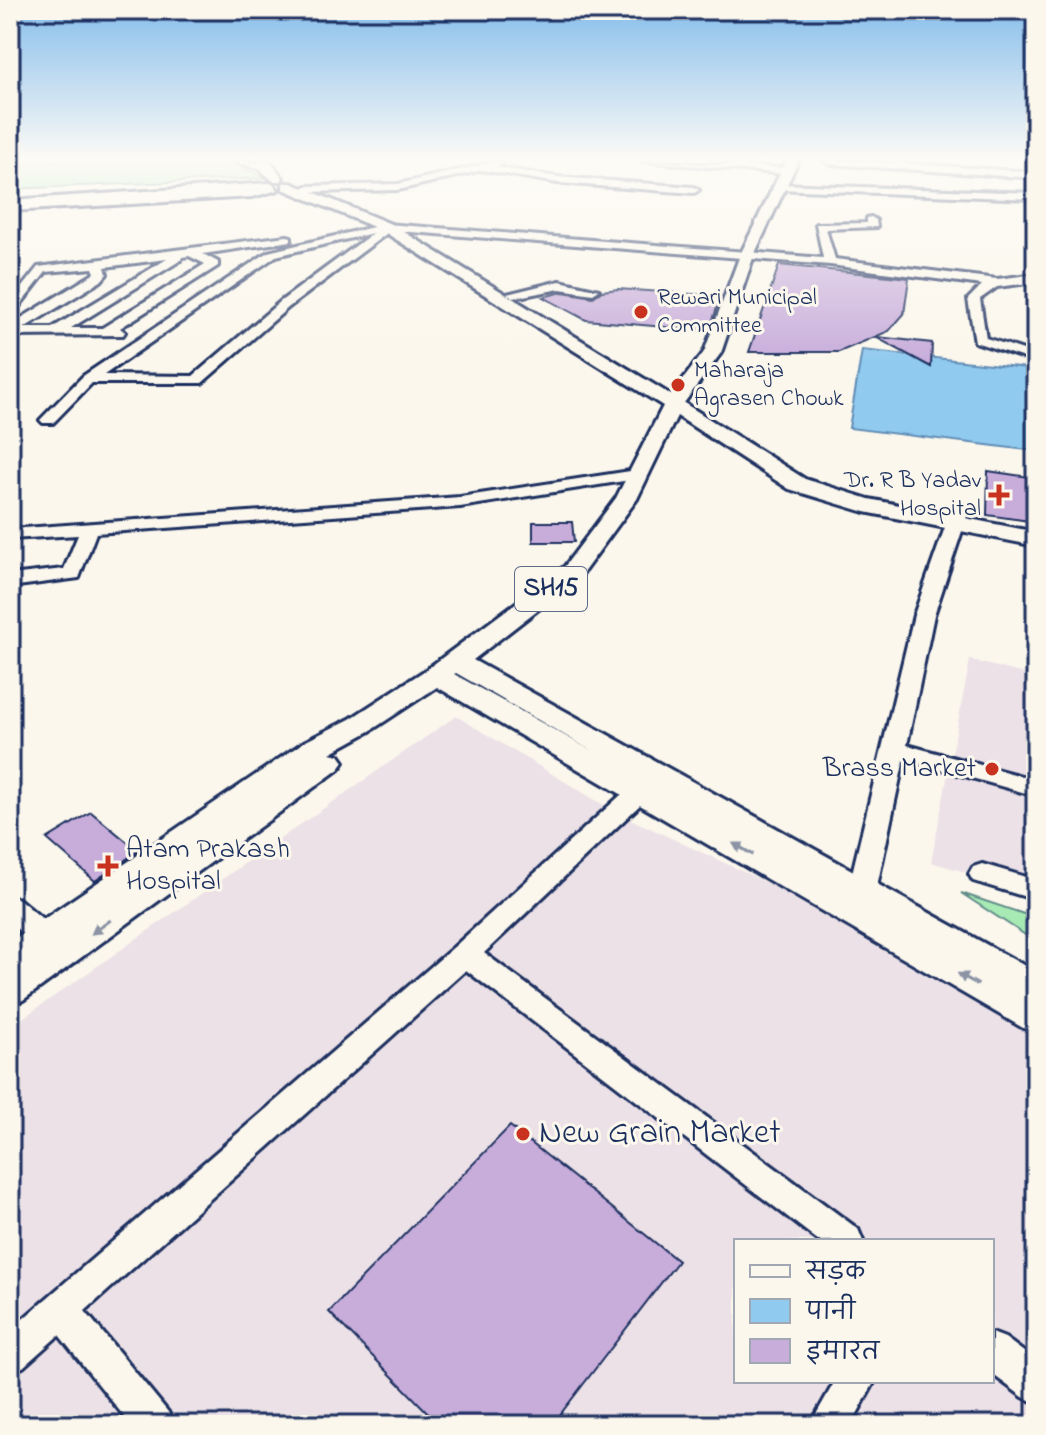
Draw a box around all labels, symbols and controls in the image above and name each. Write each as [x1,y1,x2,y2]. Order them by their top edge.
place label: Rewari Municipal Committee [657,281,817,344]
marker: Rewari Municipal Committee [632,303,650,321]
place label: Maharaja Agrasen Chowk [694,354,844,417]
marker: Maharaja Agrasen Chowk [669,376,687,394]
place label: Dr. R B Yadav Hospital [843,464,982,527]
marker: Dr. R B Yadav Hospital [988,484,1010,506]
road number: SH15 [515,567,587,611]
place label: Brass Market [822,749,976,790]
marker: Brass Market [983,760,1001,778]
place label: Atam Prakash Hospital [126,830,290,903]
one-way arrow [732,842,754,856]
marker: Atam Prakash Hospital [97,855,119,877]
one-way arrow [90,919,111,934]
one-way arrow [957,973,979,987]
place label: New Grain Market [539,1109,781,1159]
marker: New Grain Market [514,1125,532,1143]
legend [734,1239,994,1383]
text: सड़क [804,1256,867,1291]
text: पानी [804,1293,857,1331]
text: इमारत [806,1336,881,1371]

